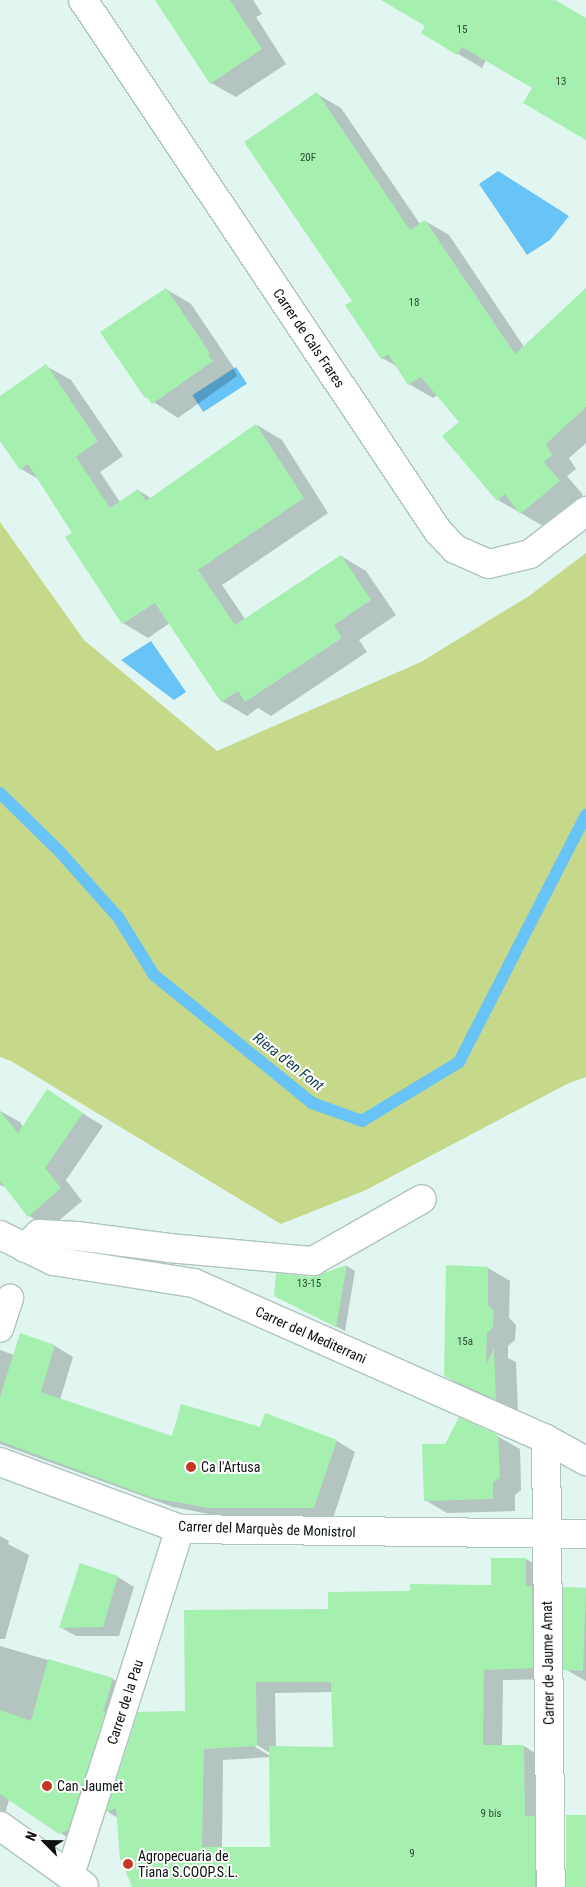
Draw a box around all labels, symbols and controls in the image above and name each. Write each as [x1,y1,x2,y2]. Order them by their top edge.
house number: 15 [457,23,467,37]
house number: 13 [556,75,566,89]
house number: 20F [300,151,316,165]
street label: Carrer de Cals Frares [270,285,348,391]
house number: 18 [409,296,419,310]
water label: Riera d'en Font [249,1029,327,1095]
house number: 13-15 [297,1277,321,1291]
street label: Carrer del Mediterrani [253,1303,369,1367]
house number: 15a [457,1335,473,1349]
place label: Ca l'Artusa [201,1459,260,1475]
marker: Ca l'Artusa [185,1461,197,1473]
street label: Carrer del Marquès de Monistrol [178,1518,356,1540]
street label: Carrer de Jaume Amat [539,1601,557,1725]
street label: Carrer de la Pau [103,1658,147,1746]
place label: Can Jaumet [57,1778,123,1794]
marker: Can Jaumet [41,1780,53,1792]
house number: 9 bis [481,1807,501,1821]
north arrow [20,1817,70,1867]
text: N [22,1829,40,1843]
house number: 9 [409,1847,415,1861]
place label: Agropecuaria de Tiana S.COOP.S.L. [138,1848,238,1880]
marker: Agropecuaria de Tiana S.COOP.S.L. [122,1858,134,1870]

